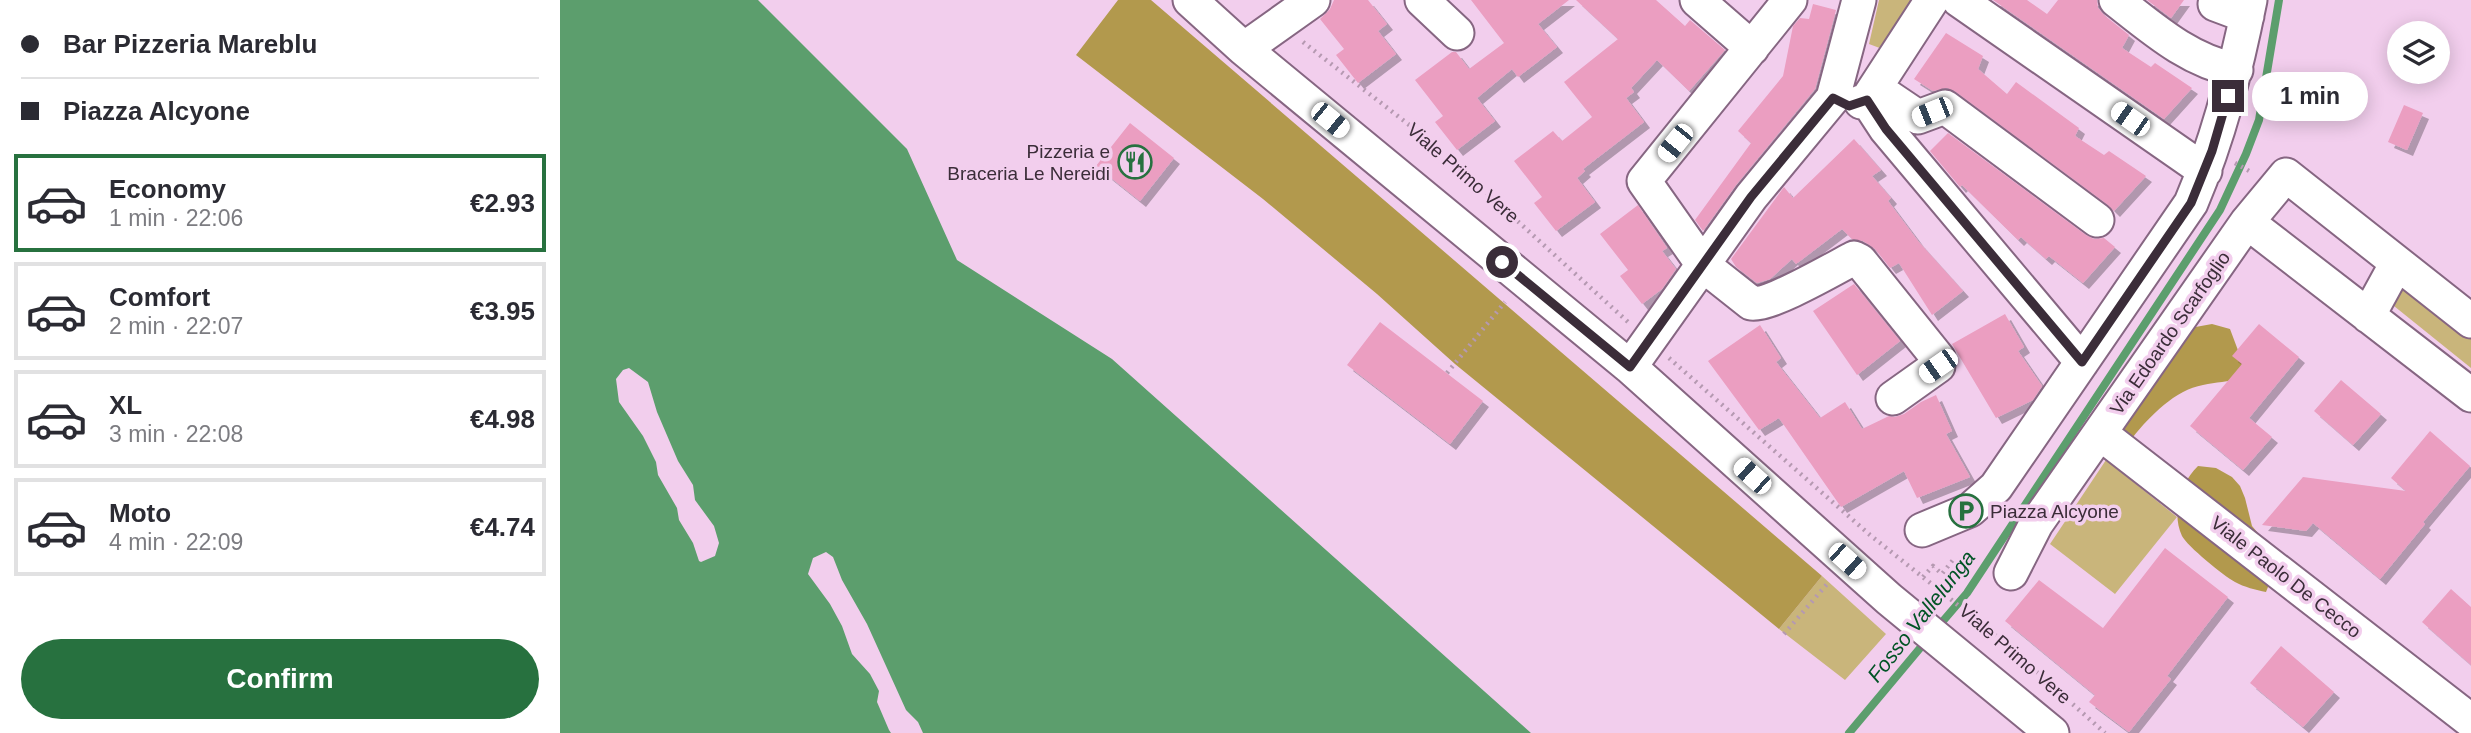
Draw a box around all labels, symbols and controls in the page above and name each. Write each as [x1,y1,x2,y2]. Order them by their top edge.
map controls [2387,21,2450,84]
button: layers [2387,21,2450,84]
text: Bar Pizzeria Mareblu [63,29,317,59]
callout: 1 min [2252,72,2368,120]
route end [2212,80,2244,112]
text: 1 min [2280,83,2340,109]
car [1909,94,1956,130]
text: Piazza Alcyone [63,96,250,126]
car [2107,98,2154,140]
car [1308,99,1353,141]
street label: Viale Primo Vere [1403,119,1523,227]
car [1654,120,1697,166]
place label: Pizzeria e Braceria Le Nereidi [947,141,1110,184]
restaurant icon: Pizzeria e Braceria Le Nereidi [1116,143,1154,181]
icon: car [25,172,88,235]
text: Economy [109,174,226,204]
text: €2.93 [470,188,535,218]
text: 1 min · 22:06 [109,205,243,231]
route start [1486,246,1518,278]
street label: Via Edoardo Scarfoglio [2106,248,2234,418]
icon: car [25,280,88,343]
text: Comfort [109,282,210,312]
text: €3.95 [470,296,535,326]
text: 2 min · 22:07 [109,313,243,339]
car [1915,345,1962,387]
icon: car [25,388,88,451]
text: XL [109,390,142,420]
text: €4.98 [470,404,535,434]
text: 3 min · 22:08 [109,421,243,447]
car [1730,454,1775,498]
parking icon: Piazza Alcyone [1947,492,1985,530]
icon: car [25,496,88,559]
text: Moto [109,498,171,528]
place label: Piazza Alcyone [1990,501,2119,522]
text: €4.74 [470,512,535,542]
street label: Viale Paolo De Cecco [2207,512,2365,642]
text: 4 min · 22:09 [109,529,243,555]
car [1825,539,1870,583]
water label: Fosso Vallelunga [1863,546,1979,686]
street label: Viale Primo Vere [1955,600,2075,708]
button: Confirm [21,639,539,719]

